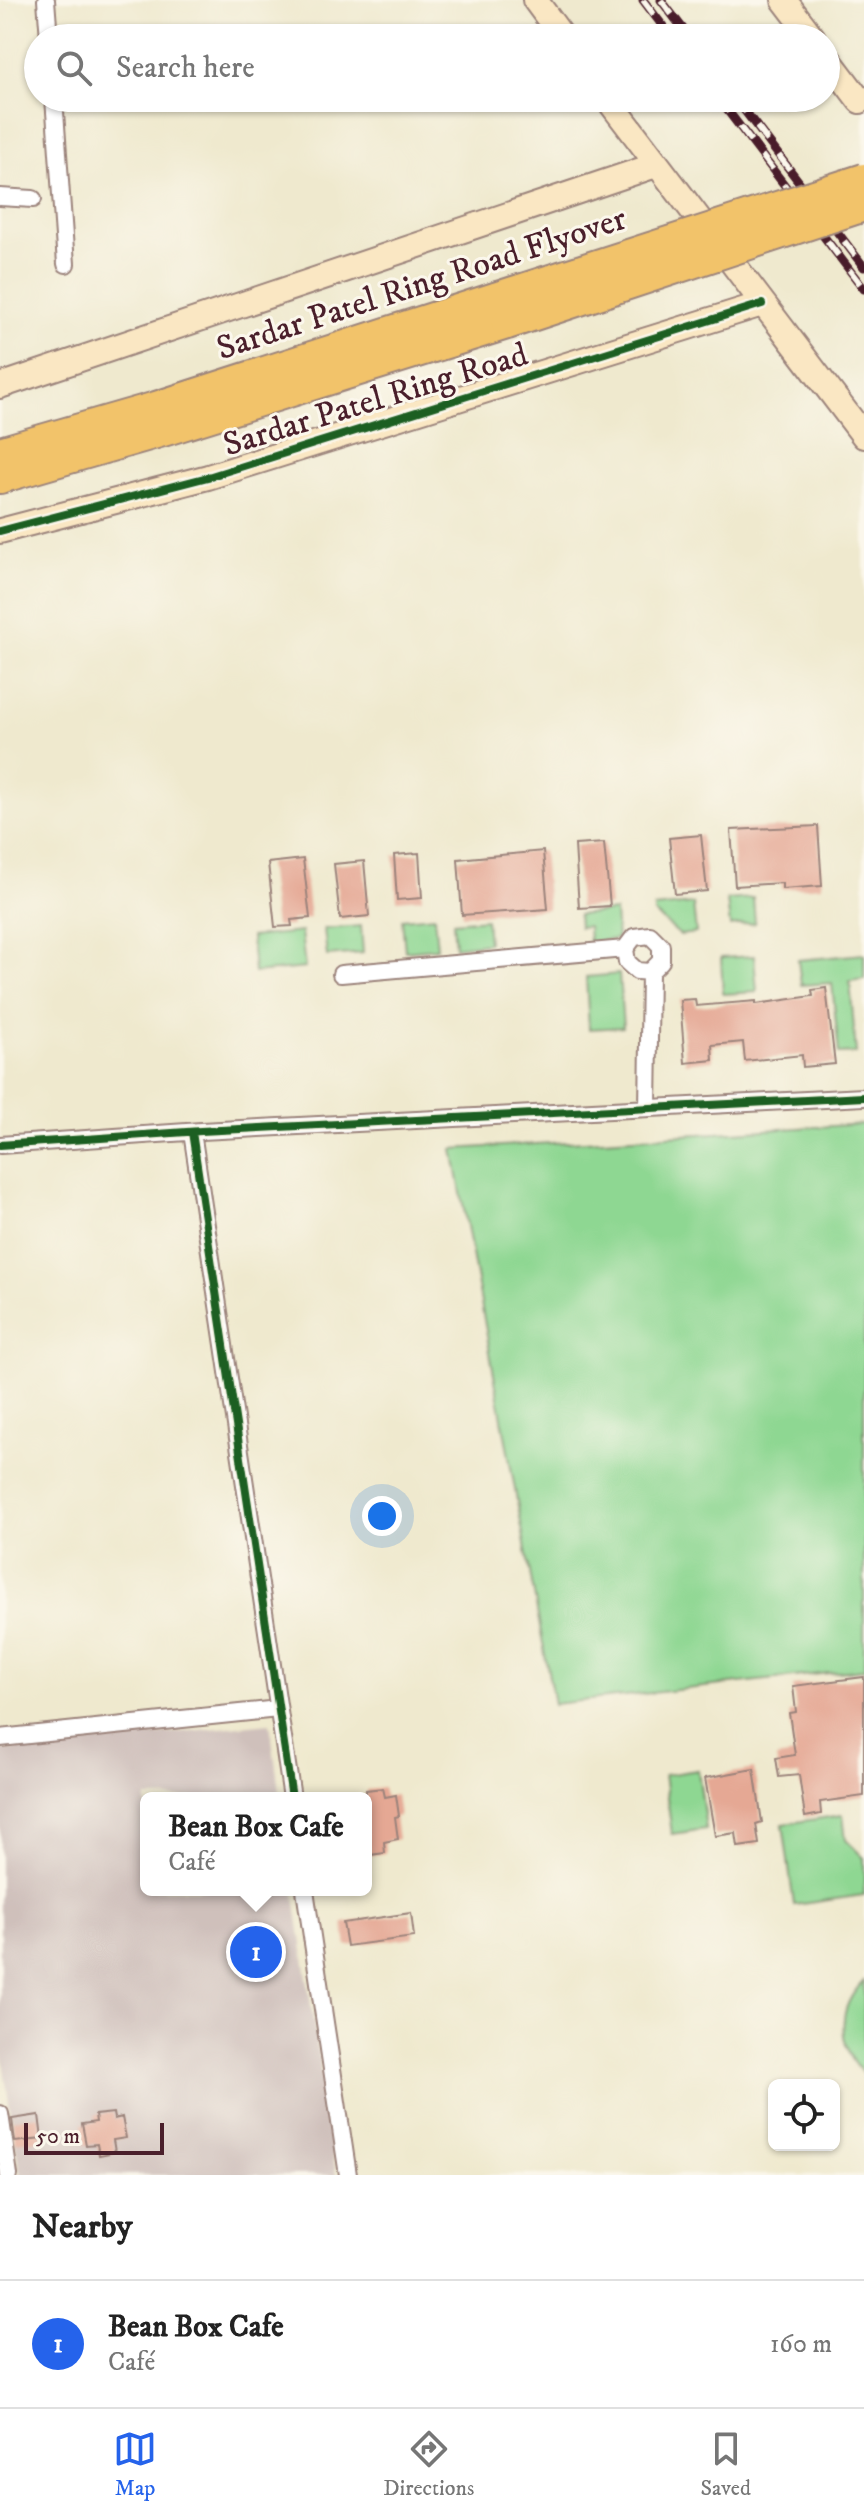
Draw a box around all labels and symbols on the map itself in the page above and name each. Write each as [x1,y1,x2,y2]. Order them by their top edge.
street label: Sardar Patel Ring Road Flyover [211,198,632,370]
street label: Sardar Patel Ring Road [218,334,533,466]
your location [362,1496,402,1536]
pin: 1 [230,1922,282,1982]
scale bar [24,2119,164,2155]

